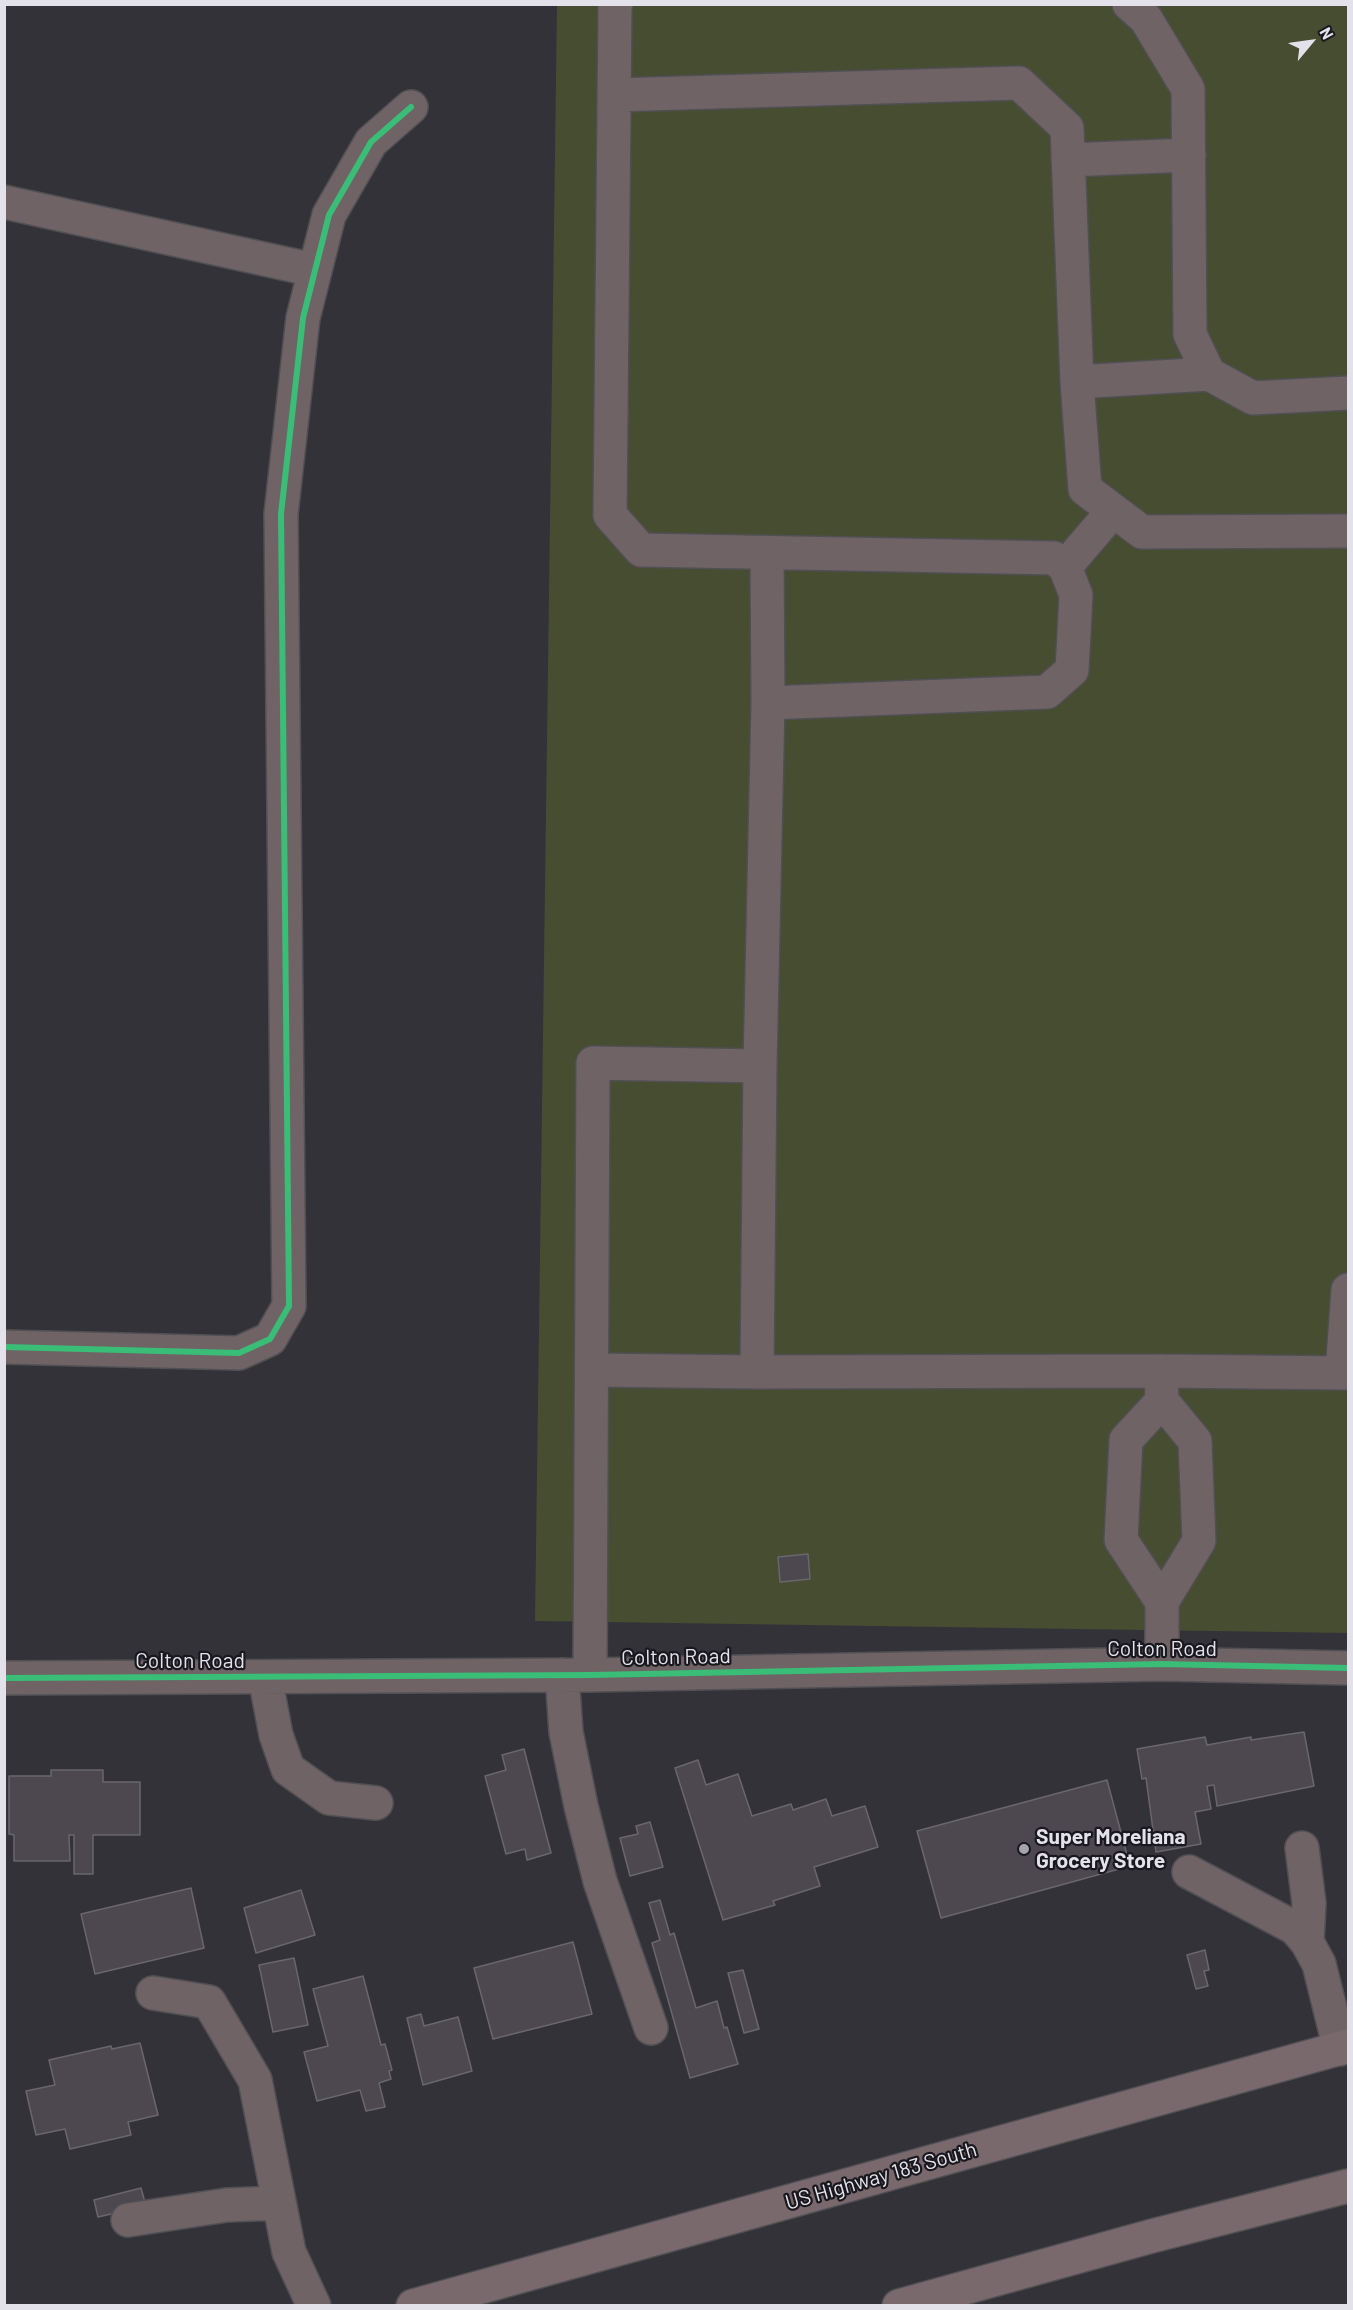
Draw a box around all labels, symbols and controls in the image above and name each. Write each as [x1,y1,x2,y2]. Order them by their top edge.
north arrow [1281,12,1341,72]
text: N [1316,24,1338,42]
street label: Colton Road [1107,1636,1217,1662]
street label: Colton Road [621,1643,731,1671]
street label: Colton Road [135,1648,245,1674]
place label: Super Moreliana Grocery Store [1036,1824,1186,1874]
marker: Super Moreliana Grocery Store [1017,1842,1031,1856]
street label: US Highway 183 South [782,2137,980,2215]

